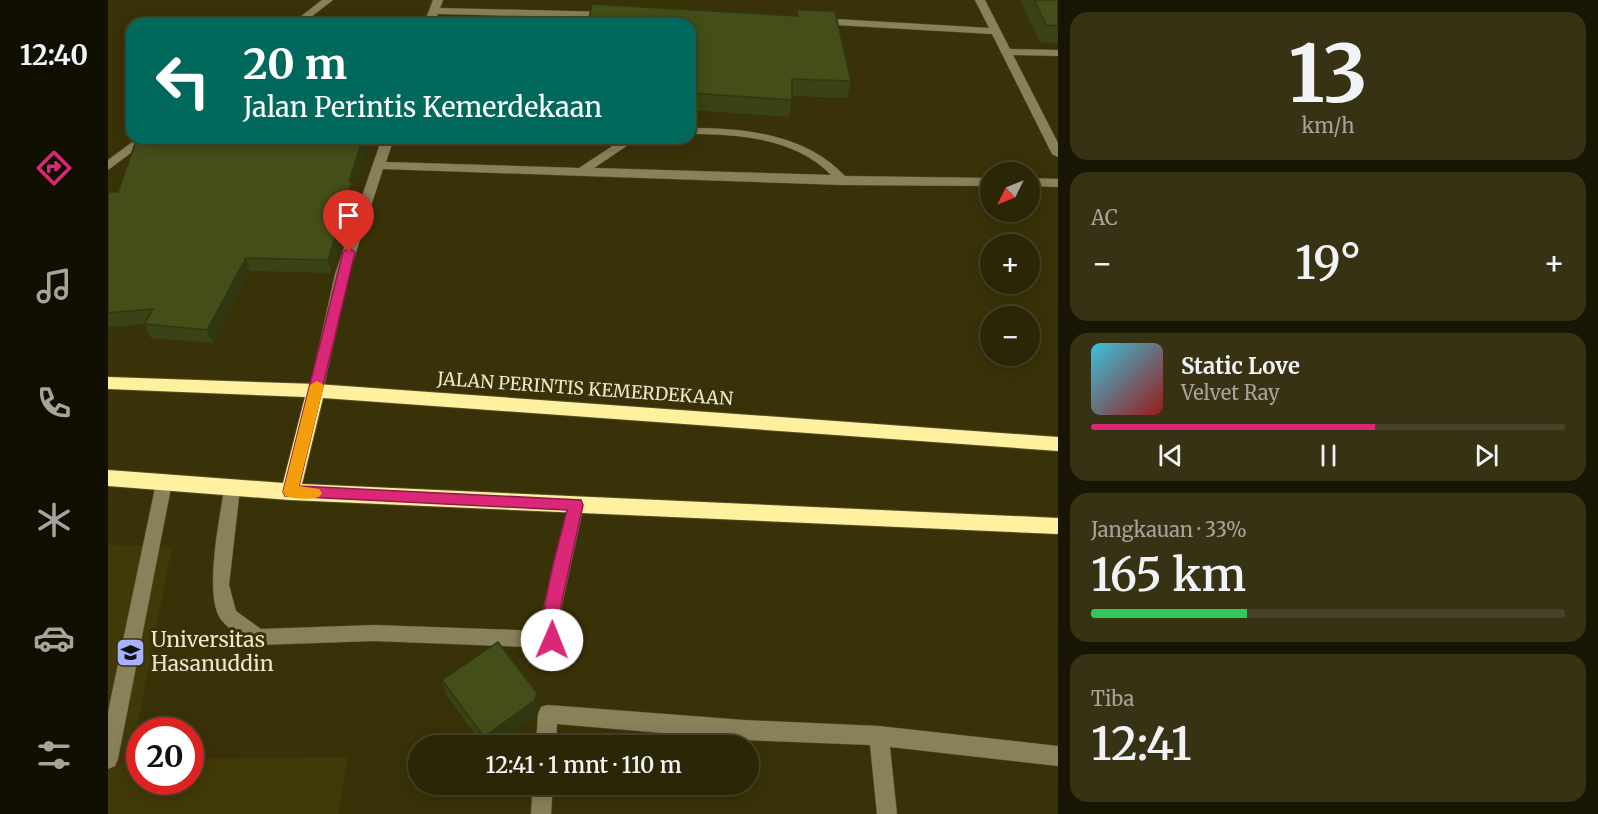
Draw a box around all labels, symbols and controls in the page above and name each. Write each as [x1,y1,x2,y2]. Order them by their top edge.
text: 13 [1288,25,1368,123]
text: 12:40 [20,38,88,72]
text: 20 m [243,38,347,90]
icon: left [144,42,222,120]
text: Jalan Perintis Kemerdekaan [243,90,602,124]
text: km/h [1302,113,1354,138]
icon: directions [33,147,75,189]
north arrow [980,162,1040,222]
map controls [980,162,1040,366]
pin [323,190,374,252]
icon: arrive [332,199,365,232]
text: AC [1091,205,1118,230]
button: + [980,234,1040,294]
text: 19° [1295,235,1361,291]
text: − [1091,243,1113,284]
text: + [1543,243,1565,284]
icon: music [33,265,75,307]
button: − [980,306,1040,366]
text: Static Love [1181,352,1300,380]
street label: JALAN PERINTIS KEMERDEKAAN [435,367,734,410]
text: Velvet Ray [1181,380,1280,405]
icon: phone [33,382,75,424]
icon: previous [1154,439,1187,472]
icon: pause [1312,439,1345,472]
icon: next [1470,439,1503,472]
icon: climate [33,499,75,541]
text: Jangkauan · 33% [1091,517,1247,542]
text: 165 km [1091,547,1246,603]
position arrow [520,608,584,672]
icon: car [33,617,75,659]
place label: Universitas Hasanuddin [151,626,274,677]
school or university icon: Universitas Hasanuddin [114,636,146,668]
text: Tiba [1091,686,1134,711]
text: 12:41 [1091,716,1192,772]
speed limit sign: 20 [126,717,204,795]
icon: filters [33,734,75,776]
text: 12:41 · 1 mnt · 110 m [485,751,682,779]

